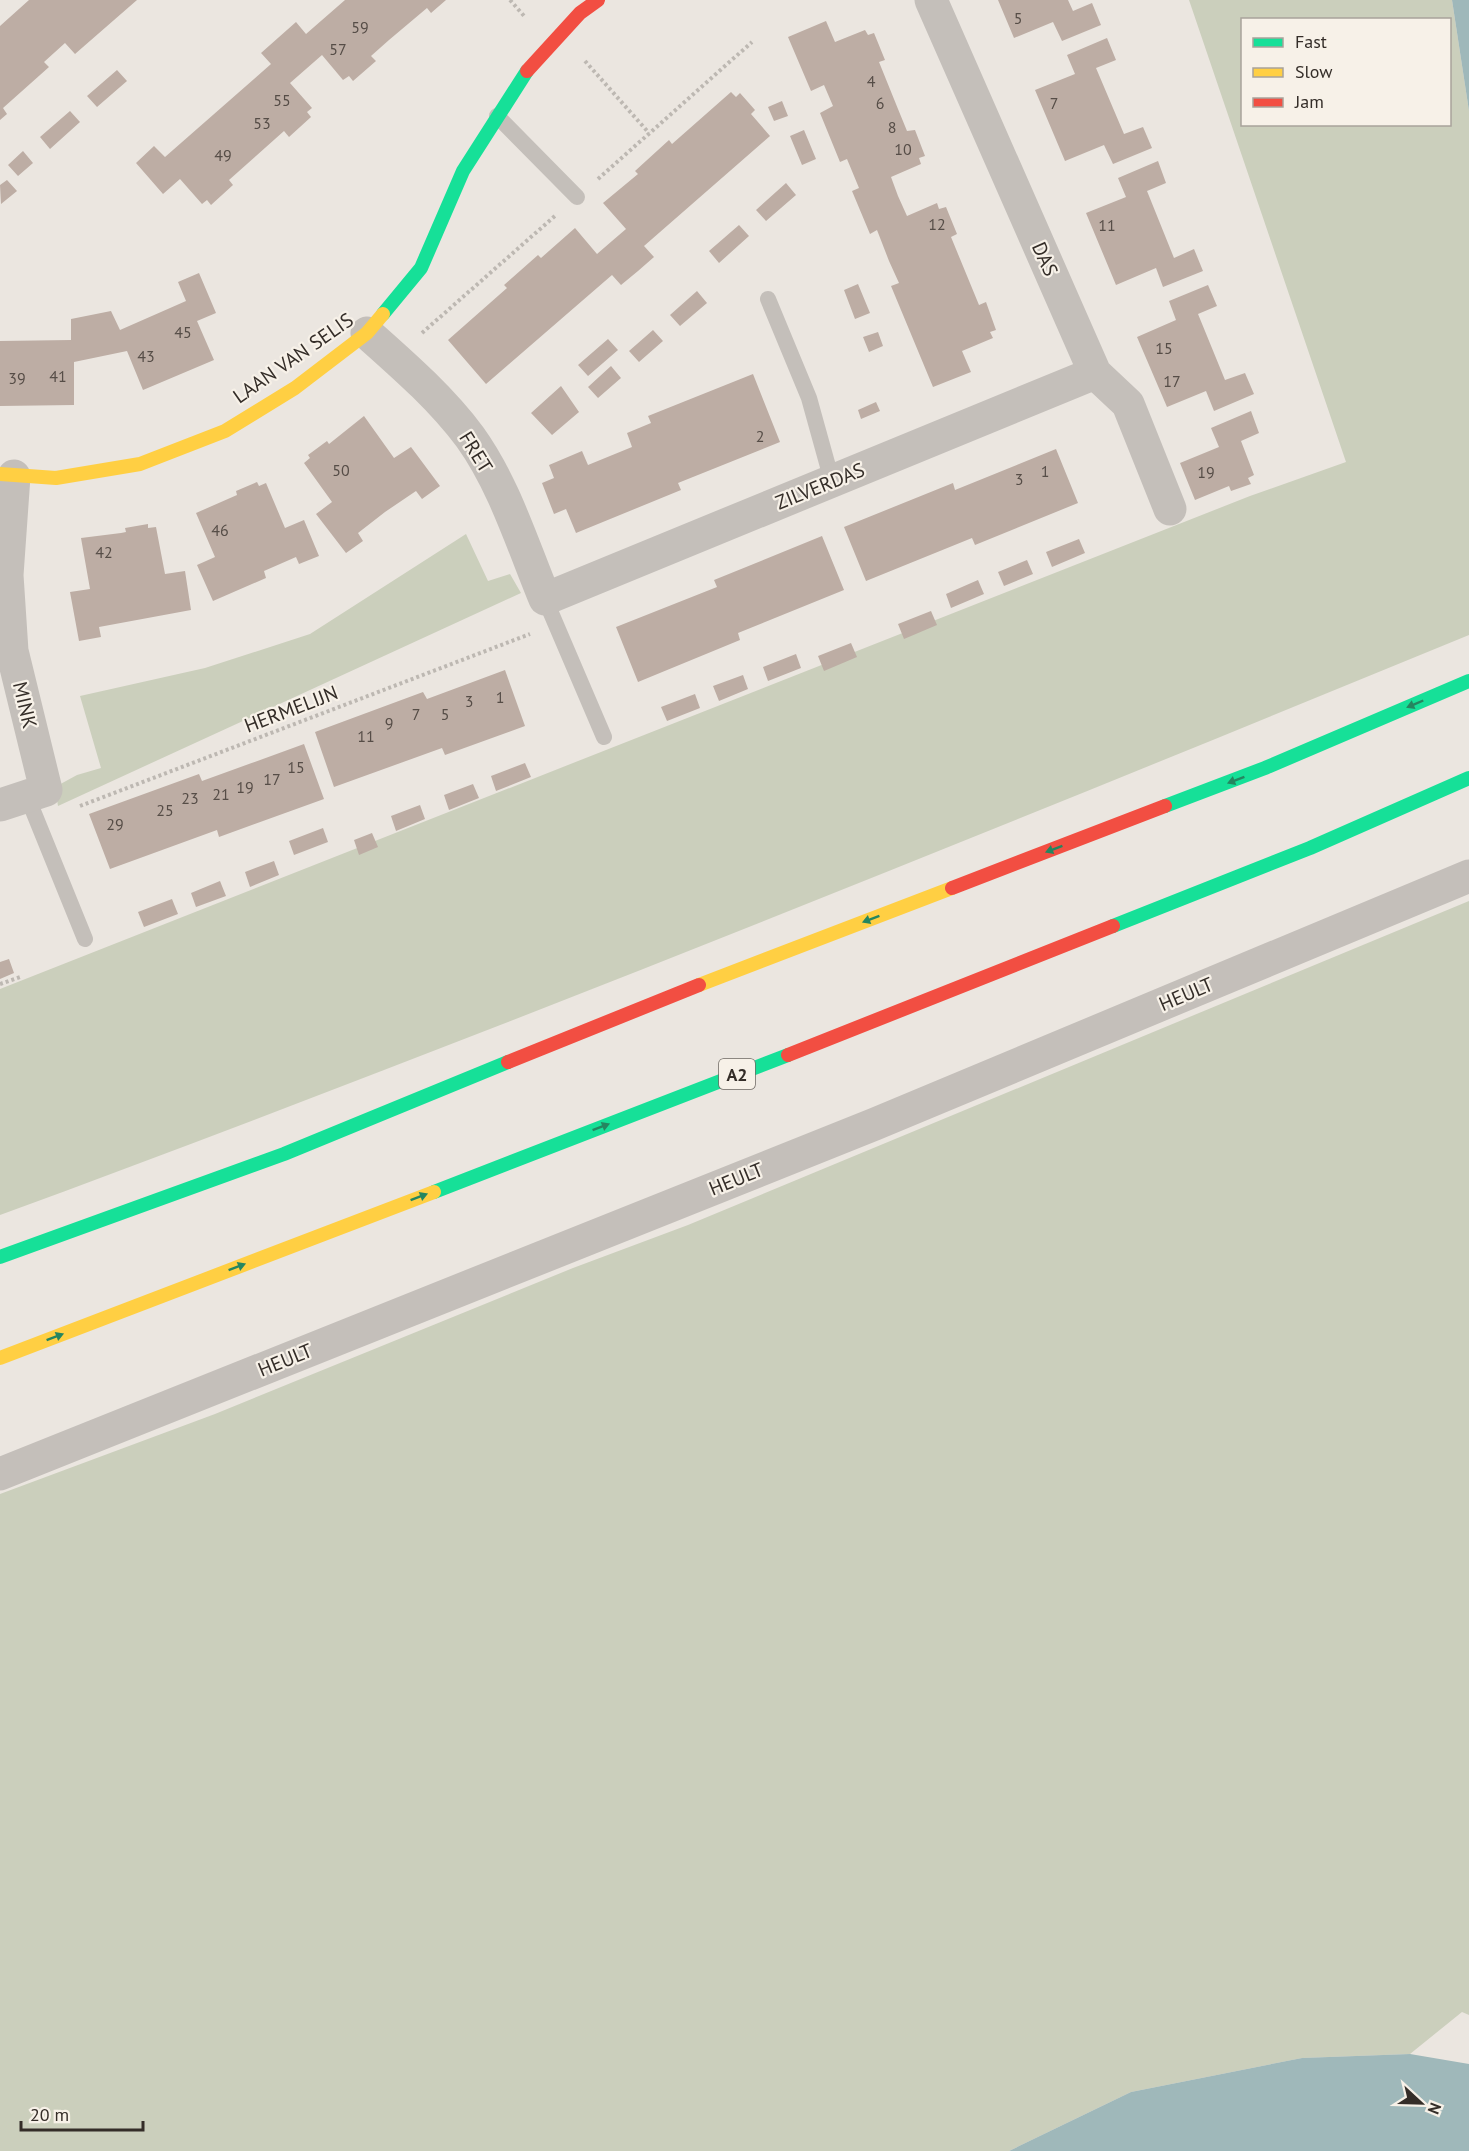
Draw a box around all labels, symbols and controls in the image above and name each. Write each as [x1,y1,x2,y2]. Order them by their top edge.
house number: 5 [1014,8,1022,28]
house number: 59 [351,17,369,37]
legend [1241,18,1451,126]
text: Fast [1295,30,1327,53]
house number: 57 [329,39,347,59]
text: Slow [1295,60,1333,83]
house number: 4 [867,71,876,91]
house number: 55 [273,90,291,110]
text: Jam [1294,90,1324,113]
house number: 6 [876,93,884,113]
house number: 7 [1050,93,1058,113]
house number: 53 [253,113,271,133]
house number: 8 [888,117,896,137]
house number: 10 [894,139,912,159]
house number: 49 [214,145,232,165]
house number: 12 [928,214,946,234]
house number: 11 [1098,215,1116,235]
street label: DAS [1026,238,1064,280]
street label: LAAN VAN SELIS [228,307,358,409]
house number: 45 [174,322,192,342]
house number: 15 [1155,338,1173,358]
house number: 43 [137,346,155,366]
house number: 41 [49,366,67,386]
house number: 39 [8,368,26,388]
house number: 17 [1163,371,1181,391]
street label: FRET [453,426,499,478]
house number: 2 [756,426,764,446]
street label: ZILVERDAS [772,456,868,516]
house number: 50 [332,460,350,480]
house number: 1 [1041,461,1049,481]
house number: 19 [1197,462,1215,482]
house number: 3 [1015,469,1023,489]
house number: 46 [211,520,229,540]
house number: 42 [95,542,113,562]
street label: MINK [7,679,43,731]
street label: HERMELIJN [241,679,341,739]
house number: 1 [496,687,504,707]
house number: 3 [465,691,473,711]
one-way arrow [1406,699,1424,709]
house number: 7 [412,704,420,724]
house number: 5 [441,704,449,724]
house number: 9 [385,713,393,733]
house number: 11 [357,726,375,746]
house number: 15 [287,757,305,777]
house number: 17 [263,769,281,789]
one-way arrow [1226,775,1244,785]
house number: 19 [236,777,254,797]
house number: 21 [212,784,230,804]
house number: 23 [181,788,199,808]
house number: 25 [156,800,174,820]
house number: 29 [106,814,124,834]
one-way arrow [1044,845,1062,855]
one-way arrow [862,914,880,924]
street label: HEULT [1155,971,1217,1017]
road number: A2 [719,1059,755,1089]
one-way arrow [592,1122,610,1131]
street label: HEULT [705,1156,767,1202]
one-way arrow [410,1191,428,1201]
one-way arrow [228,1261,246,1271]
one-way arrow [46,1332,64,1342]
street label: HEULT [254,1337,316,1383]
north arrow [1391,2073,1451,2133]
scale bar [21,2094,142,2132]
text: N [1424,2100,1446,2117]
text: 20 m [30,2103,69,2126]

